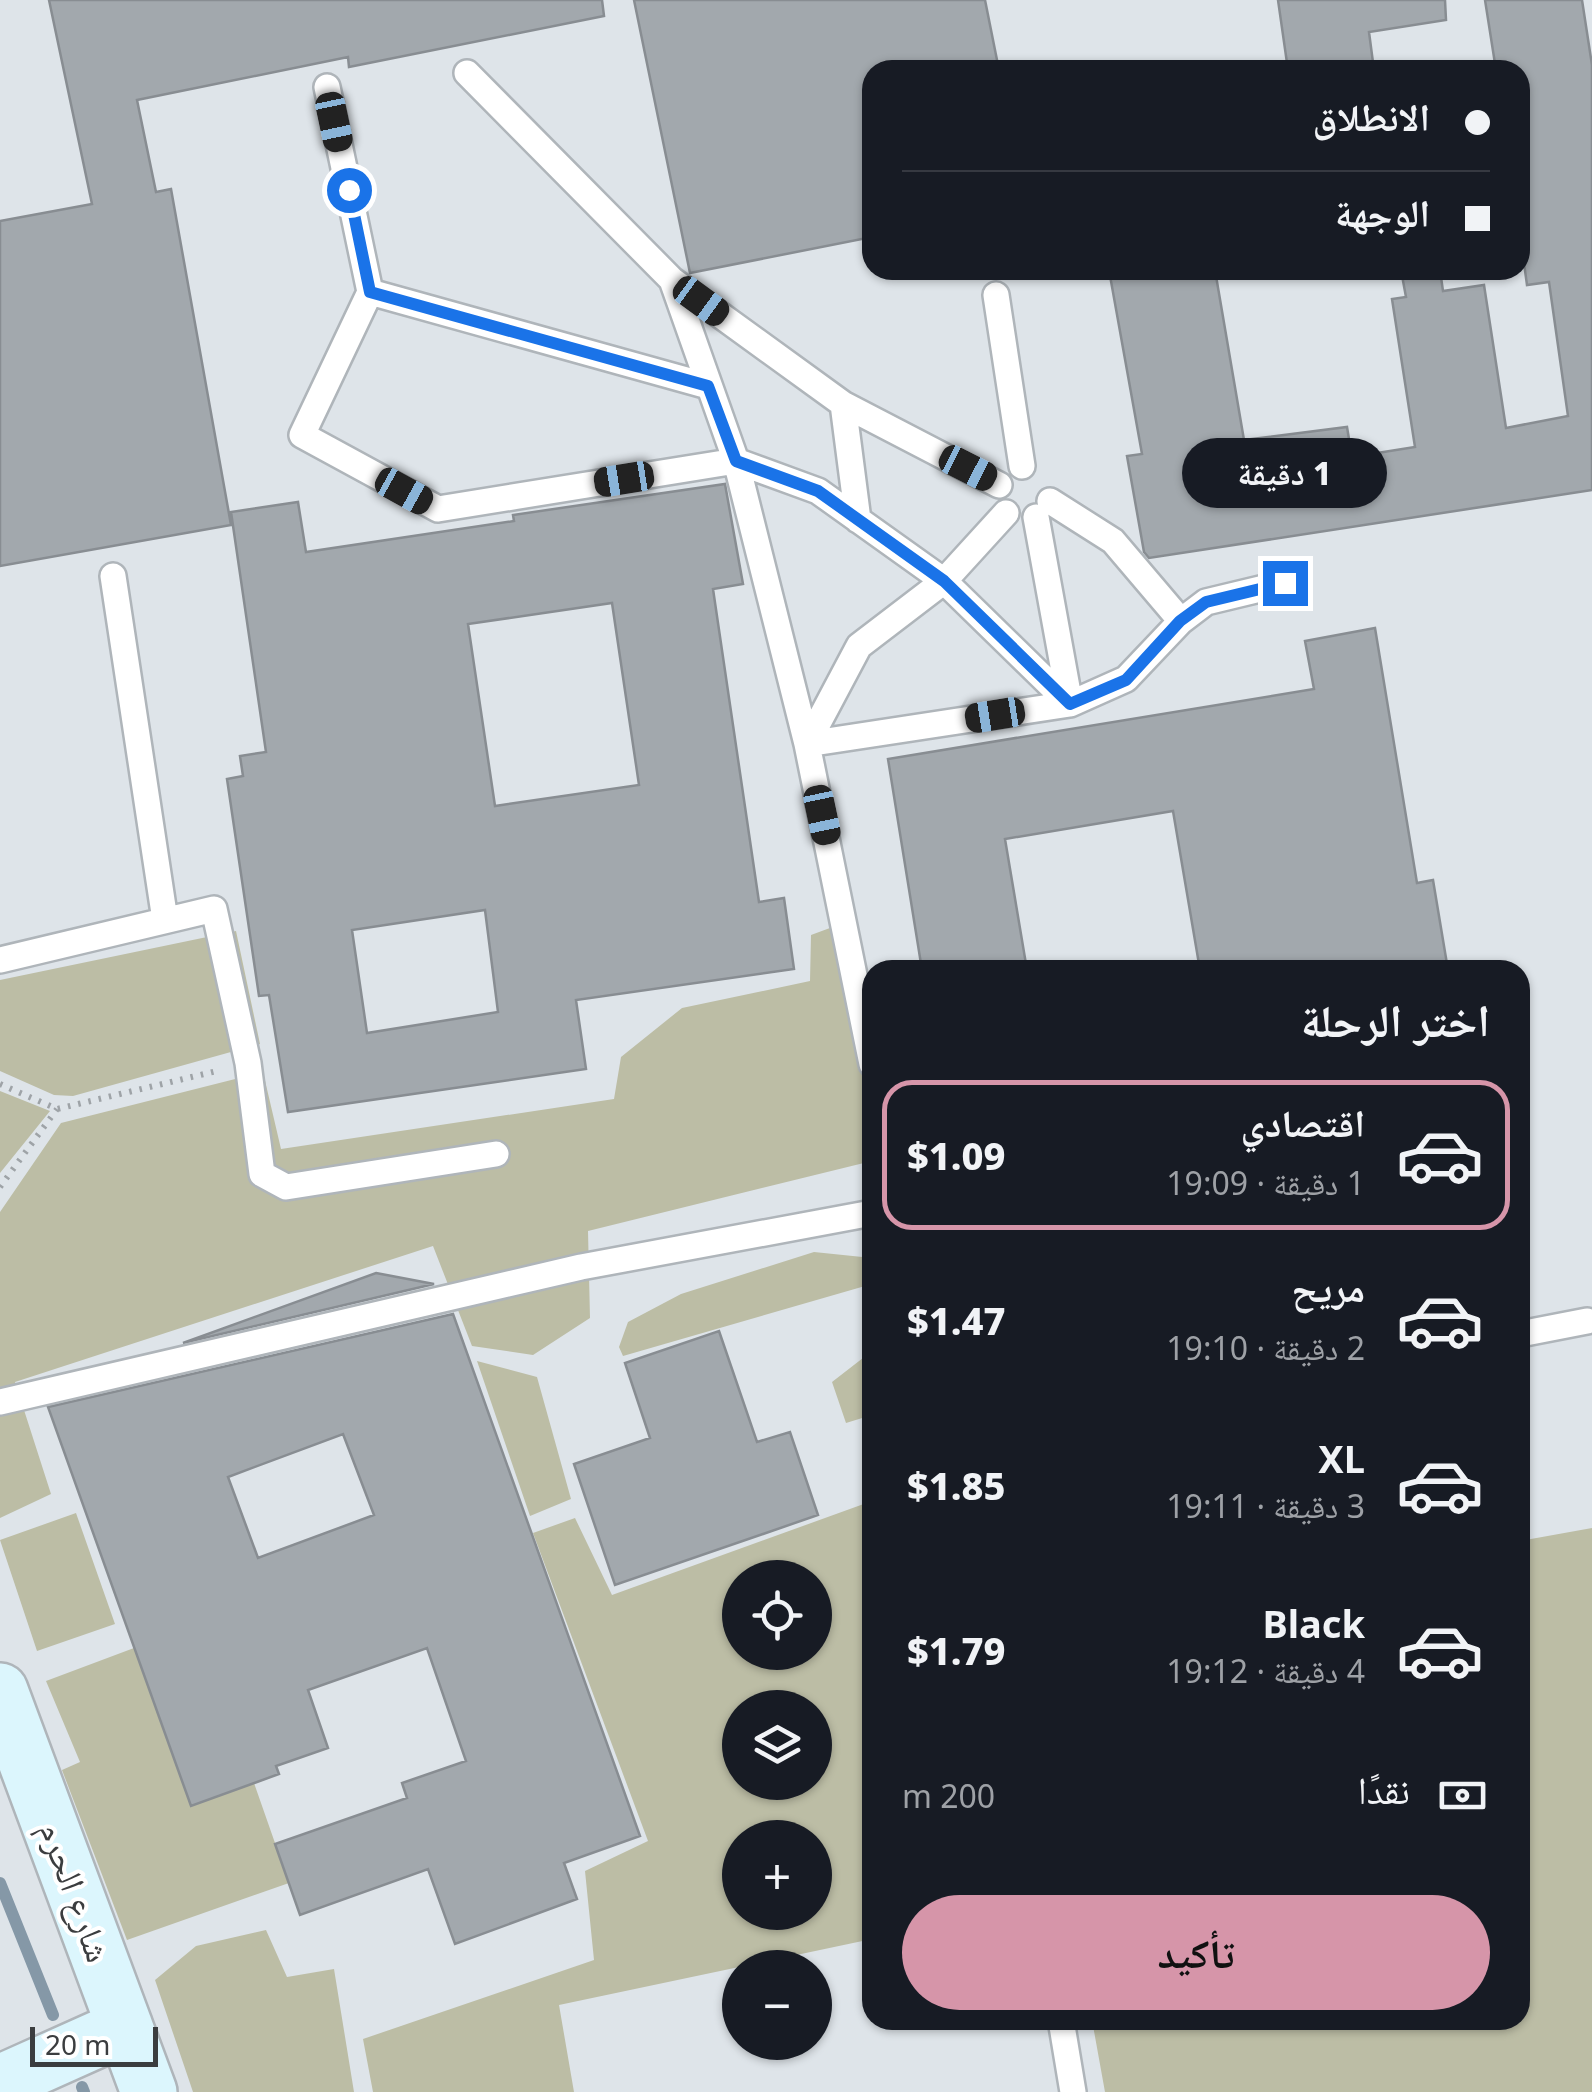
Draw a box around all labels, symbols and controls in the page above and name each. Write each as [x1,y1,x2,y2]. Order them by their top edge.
car [313,90,355,154]
text: الانطلاق [1312,90,1430,142]
route start [327,168,372,213]
text: الوجهة [1335,186,1430,238]
car [668,271,734,331]
callout: 1 دقيقة [1182,438,1388,508]
car [934,441,1002,495]
text: 1 دقيقة [1237,451,1332,494]
car [592,459,656,499]
car [370,463,438,519]
route end [1263,561,1308,606]
car [963,695,1027,735]
car [801,783,843,847]
text: اختر الرحلة [1301,989,1490,1050]
text: اقتصادي [1241,1096,1365,1148]
icon: car [1395,1110,1485,1200]
text: $1.09 [907,1129,1006,1181]
text: 1 دقيقة · 19:09 [1166,1161,1365,1204]
text: مريح [1291,1261,1365,1313]
icon: car [1395,1275,1485,1365]
text: $1.47 [907,1294,1006,1346]
text: 2 دقيقة · 19:10 [1166,1326,1365,1369]
text: XL [1318,1432,1365,1484]
icon: car [1395,1440,1485,1530]
text: $1.85 [907,1459,1006,1511]
text: 3 دقيقة · 19:11 [1166,1484,1365,1527]
map controls [722,1560,832,2060]
button: locate [722,1560,832,1670]
text: Black [1262,1597,1365,1649]
icon: car [1395,1605,1485,1695]
text: $1.79 [907,1624,1006,1676]
text: 4 دقيقة · 19:12 [1166,1649,1365,1692]
button: layers [722,1690,832,1800]
text: نقدًا [1358,1763,1410,1815]
icon: cash [1435,1768,1490,1823]
text: 200 m [902,1774,995,1817]
street label: شارع الحرم [28,1815,123,1968]
button: + [722,1820,832,1930]
button: تأكيد [902,1895,1490,2010]
button: − [722,1950,832,2060]
scale bar [30,2022,158,2066]
text: 20 m [45,2025,111,2063]

